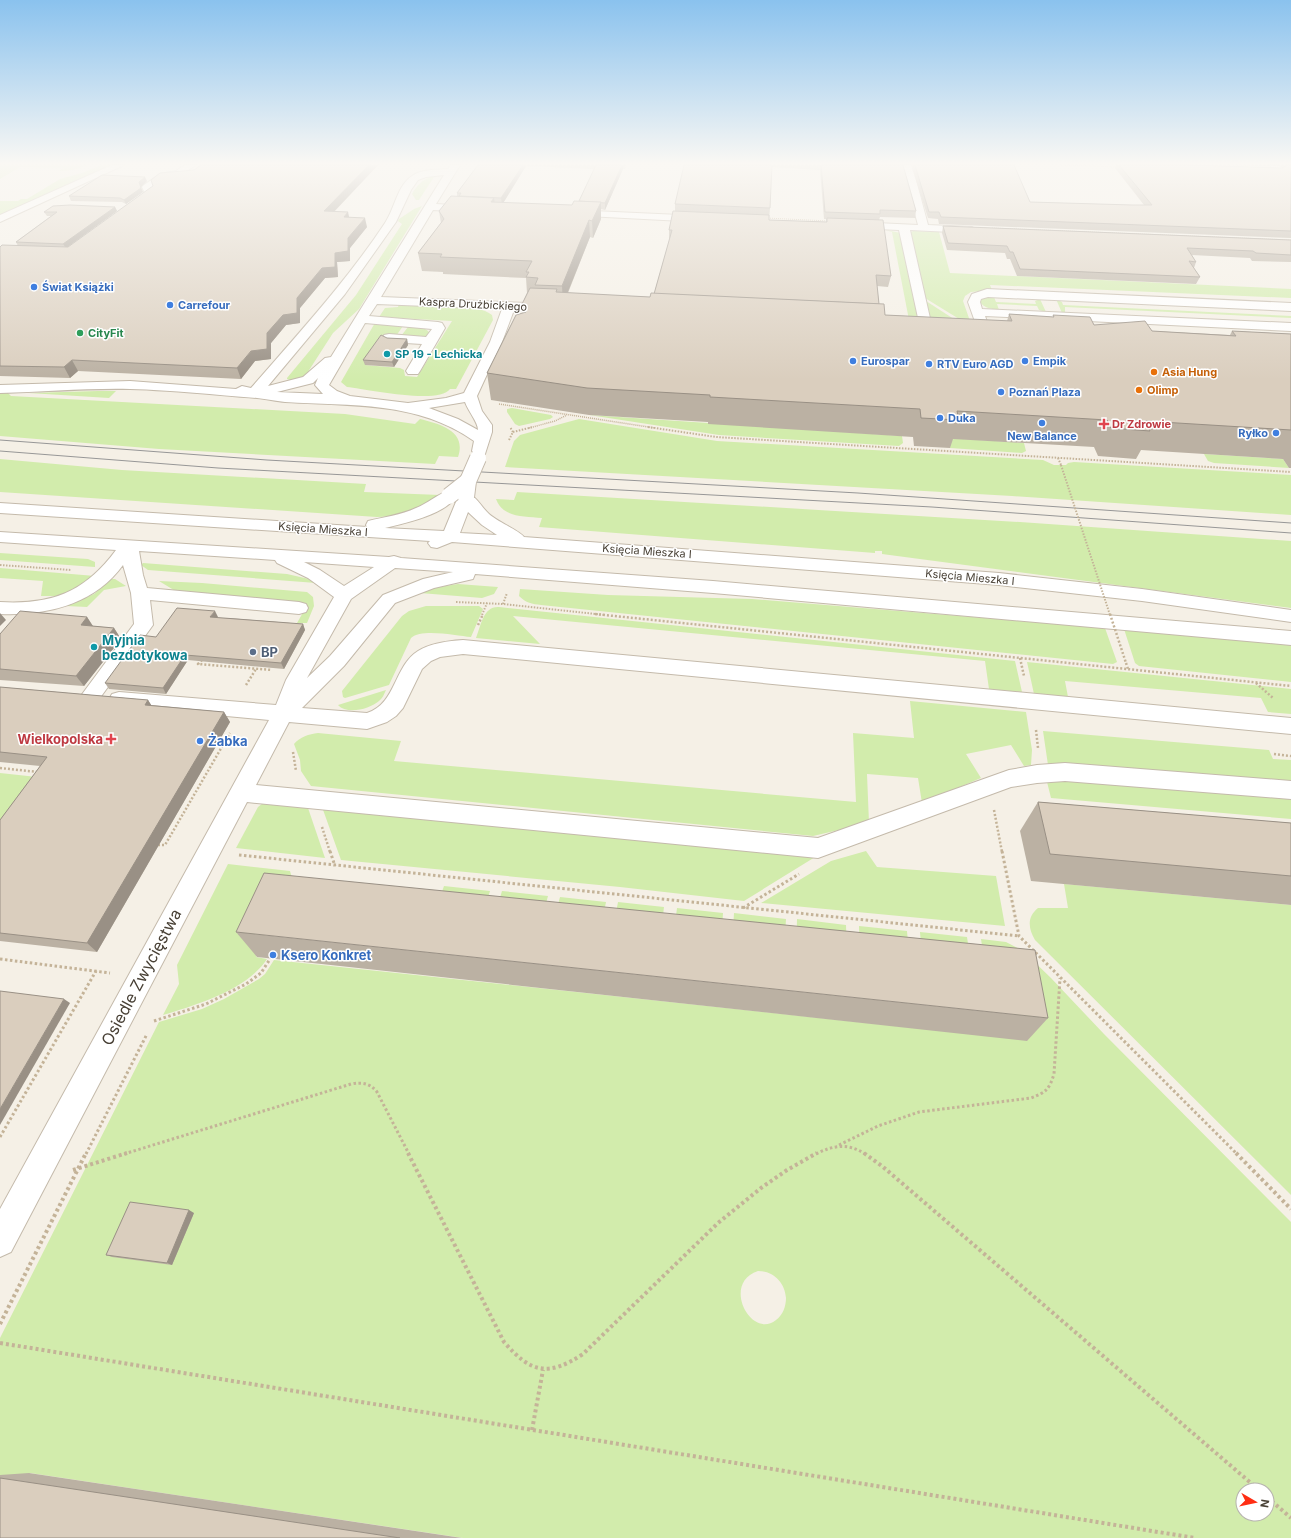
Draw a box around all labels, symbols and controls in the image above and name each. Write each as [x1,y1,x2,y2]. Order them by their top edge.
place label: Świat Książki [42,280,114,294]
marker: Świat Książki [29,282,39,292]
street label: Kaspra Drużbickiego [419,294,528,314]
place label: Carrefour [178,298,231,312]
marker: Carrefour [165,300,175,310]
place label: CityFit [88,326,124,340]
marker: CityFit [75,328,85,338]
place label: SP 19 - Lechicka [395,347,483,361]
marker: SP 19 - Lechicka [382,349,392,359]
place label: Eurospar [861,354,910,368]
place label: Empik [1033,354,1067,368]
marker: Eurospar [848,356,858,366]
marker: Empik [1020,356,1030,366]
place label: RTV Euro AGD [937,357,1013,371]
marker: RTV Euro AGD [924,359,934,369]
place label: Asia Hung [1162,365,1217,379]
marker: Asia Hung [1149,367,1159,377]
place label: Olimp [1147,383,1178,397]
place label: Poznań Plaza [1009,385,1081,399]
marker: Olimp [1134,385,1144,395]
marker: Poznań Plaza [996,387,1006,397]
place label: Duka [948,411,976,425]
marker: Duka [935,413,945,423]
place label: Dr Zdrowie [1112,417,1171,431]
marker: New Balance [1037,418,1047,428]
marker: Dr Zdrowie [1099,419,1109,429]
place label: Ryłko [1238,426,1268,440]
marker: Ryłko [1271,428,1281,438]
place label: New Balance [1007,429,1077,443]
street label: Księcia Mieszka I [278,519,368,539]
street label: Księcia Mieszka I [602,541,692,561]
street label: Księcia Mieszka I [925,566,1015,588]
place label: Myjnia bezdotykowa [102,632,188,663]
marker: Myjnia bezdotykowa [89,642,99,652]
place label: BP [261,644,278,660]
marker: BP [248,647,258,657]
place label: Wielkopolska [17,731,103,747]
place label: Żabka [208,733,247,749]
marker: Wielkopolska [106,734,116,744]
marker: Żabka [195,736,205,746]
street label: Osiedle Zwycięstwa [97,905,185,1049]
place label: Ksero Konkret [281,947,372,963]
marker: Ksero Konkret [268,950,278,960]
north arrow [1235,1482,1275,1522]
text: N [1257,1498,1272,1509]

